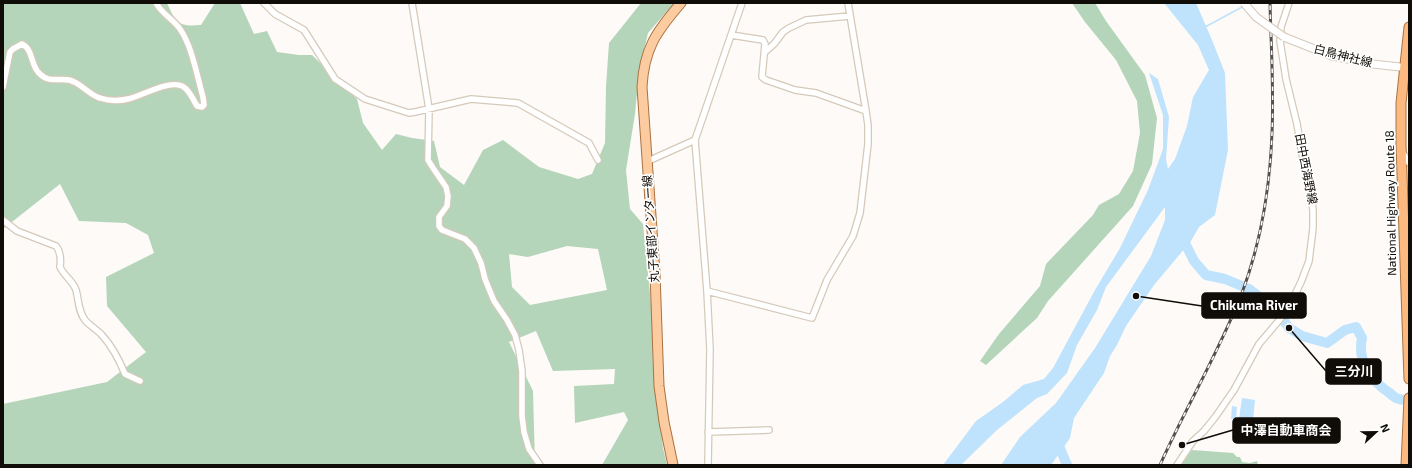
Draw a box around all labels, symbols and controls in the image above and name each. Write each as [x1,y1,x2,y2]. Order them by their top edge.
street label: 白鳥神社線 [1312,41,1374,69]
street label: National Highway Route 18 [1382,130,1398,276]
street label: 田中西海野線 [1293,132,1321,205]
street label: 丸子東部インター線 [639,175,661,283]
callout: Chikuma River [1202,293,1306,318]
text: Chikuma River [1210,297,1298,313]
callout: 三分川 [1326,359,1381,384]
text: 三分川 [1334,363,1374,379]
north arrow [1356,412,1396,452]
callout: 中澤自動車商会 [1233,418,1340,443]
text: 中澤自動車商会 [1240,422,1332,438]
text: N [1378,422,1393,434]

